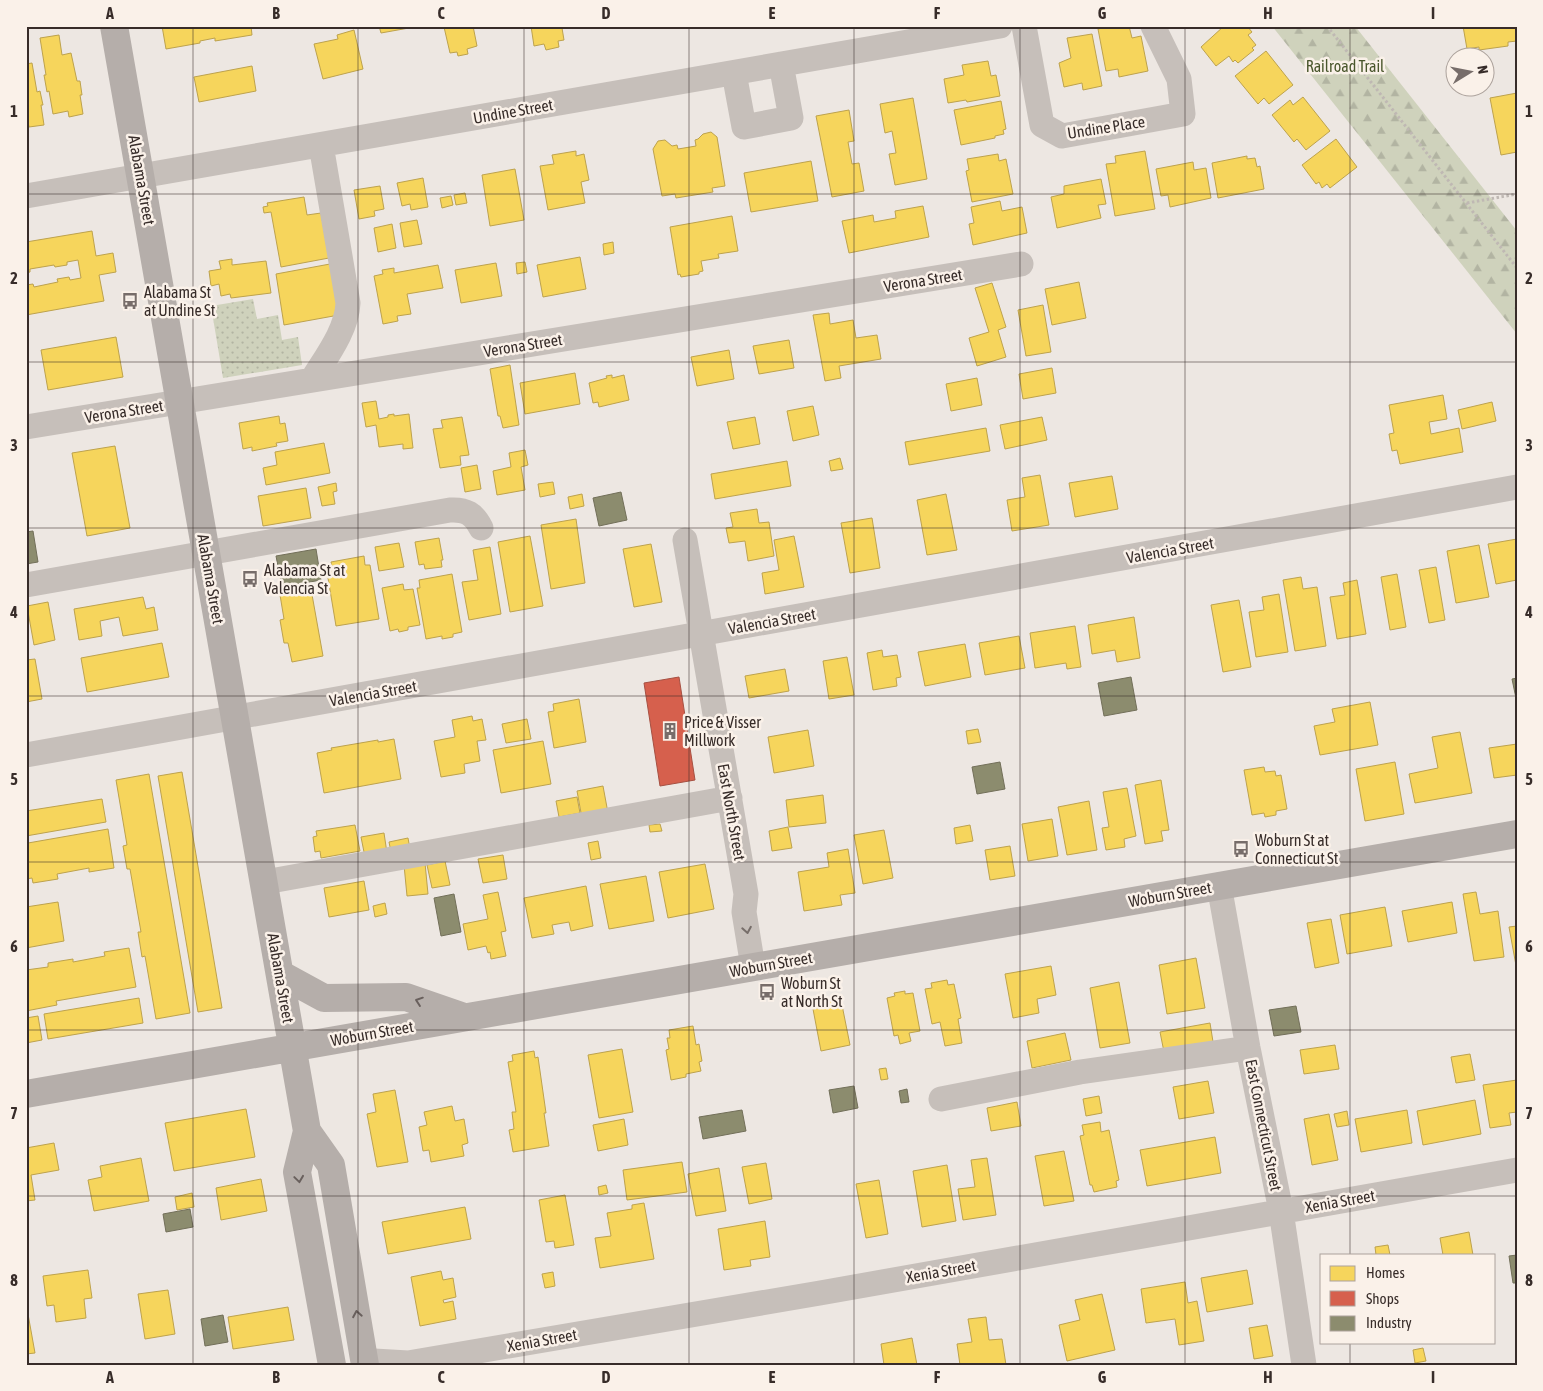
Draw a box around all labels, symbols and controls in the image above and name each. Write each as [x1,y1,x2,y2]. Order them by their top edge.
text: A [105,4,114,22]
text: B [272,4,280,22]
text: C [437,4,445,22]
text: D [602,4,611,22]
text: E [769,4,776,22]
text: F [934,4,941,22]
text: G [1098,4,1107,22]
text: H [1263,4,1273,22]
text: I [1431,4,1435,22]
north arrow [1446,48,1496,98]
park label: Railroad Trail [1306,57,1385,75]
text: N [1474,64,1491,75]
street label: Undine Street [472,95,555,127]
text: 1 [10,102,18,120]
text: 1 [1525,102,1533,120]
street label: Undine Place [1066,112,1146,142]
street label: Alabama Street [125,134,159,227]
street label: Verona Street [882,265,964,295]
text: 2 [10,269,18,287]
text: 2 [1525,269,1533,287]
place label: Alabama St at Undine St [144,283,216,319]
bus stop icon: Alabama St at Undine St [120,291,140,311]
street label: Verona Street [482,330,564,360]
street label: Verona Street [83,396,165,426]
text: 3 [10,436,18,454]
text: 3 [1525,436,1533,454]
street label: Alabama Street [194,533,228,626]
street label: Valencia Street [1125,533,1215,567]
place label: Alabama St at Valencia St [264,561,346,597]
bus stop icon: Alabama St at Valencia St [240,569,260,589]
text: 4 [9,603,18,621]
text: 4 [1524,603,1533,621]
street label: Valencia Street [727,604,817,638]
street label: Valencia Street [328,676,418,710]
place label: Price & Visser Millwork [684,713,761,749]
building icon: Price & Visser Millwork [660,721,680,741]
street label: East North Street [715,762,749,862]
text: 5 [10,770,18,788]
text: 5 [1525,770,1533,788]
place label: Woburn St at Connecticut St [1255,831,1339,867]
bus stop icon: Woburn St at Connecticut St [1231,839,1251,859]
street label: Woburn Street [1127,878,1213,910]
one-way arrow [741,926,751,935]
street label: Alabama Street [264,932,298,1025]
text: 6 [10,937,18,955]
text: 6 [1525,937,1533,955]
street label: Woburn Street [728,948,814,980]
place label: Woburn St at North St [781,974,843,1010]
bus stop icon: Woburn St at North St [757,982,777,1002]
one-way arrow [415,997,424,1007]
street label: Woburn Street [329,1017,415,1049]
street label: East Connecticut Street [1242,1058,1286,1193]
text: 7 [10,1104,18,1122]
text: 7 [1525,1104,1533,1122]
one-way arrow [293,1175,304,1183]
street label: Xenia Street [1304,1186,1377,1216]
legend [1320,1254,1496,1344]
street label: Xenia Street [905,1256,978,1286]
text: Homes [1366,1264,1405,1281]
text: 8 [10,1271,18,1289]
text: 8 [1525,1271,1533,1289]
text: Shops [1366,1290,1399,1307]
one-way arrow [352,1310,362,1319]
text: Industry [1366,1314,1412,1331]
street label: Xenia Street [506,1325,579,1355]
text: A [105,1368,114,1386]
text: B [272,1368,280,1386]
text: C [437,1368,445,1386]
text: D [602,1368,611,1386]
text: E [769,1368,776,1386]
text: F [934,1368,941,1386]
text: G [1098,1368,1107,1386]
text: H [1263,1368,1273,1386]
text: I [1431,1368,1435,1386]

